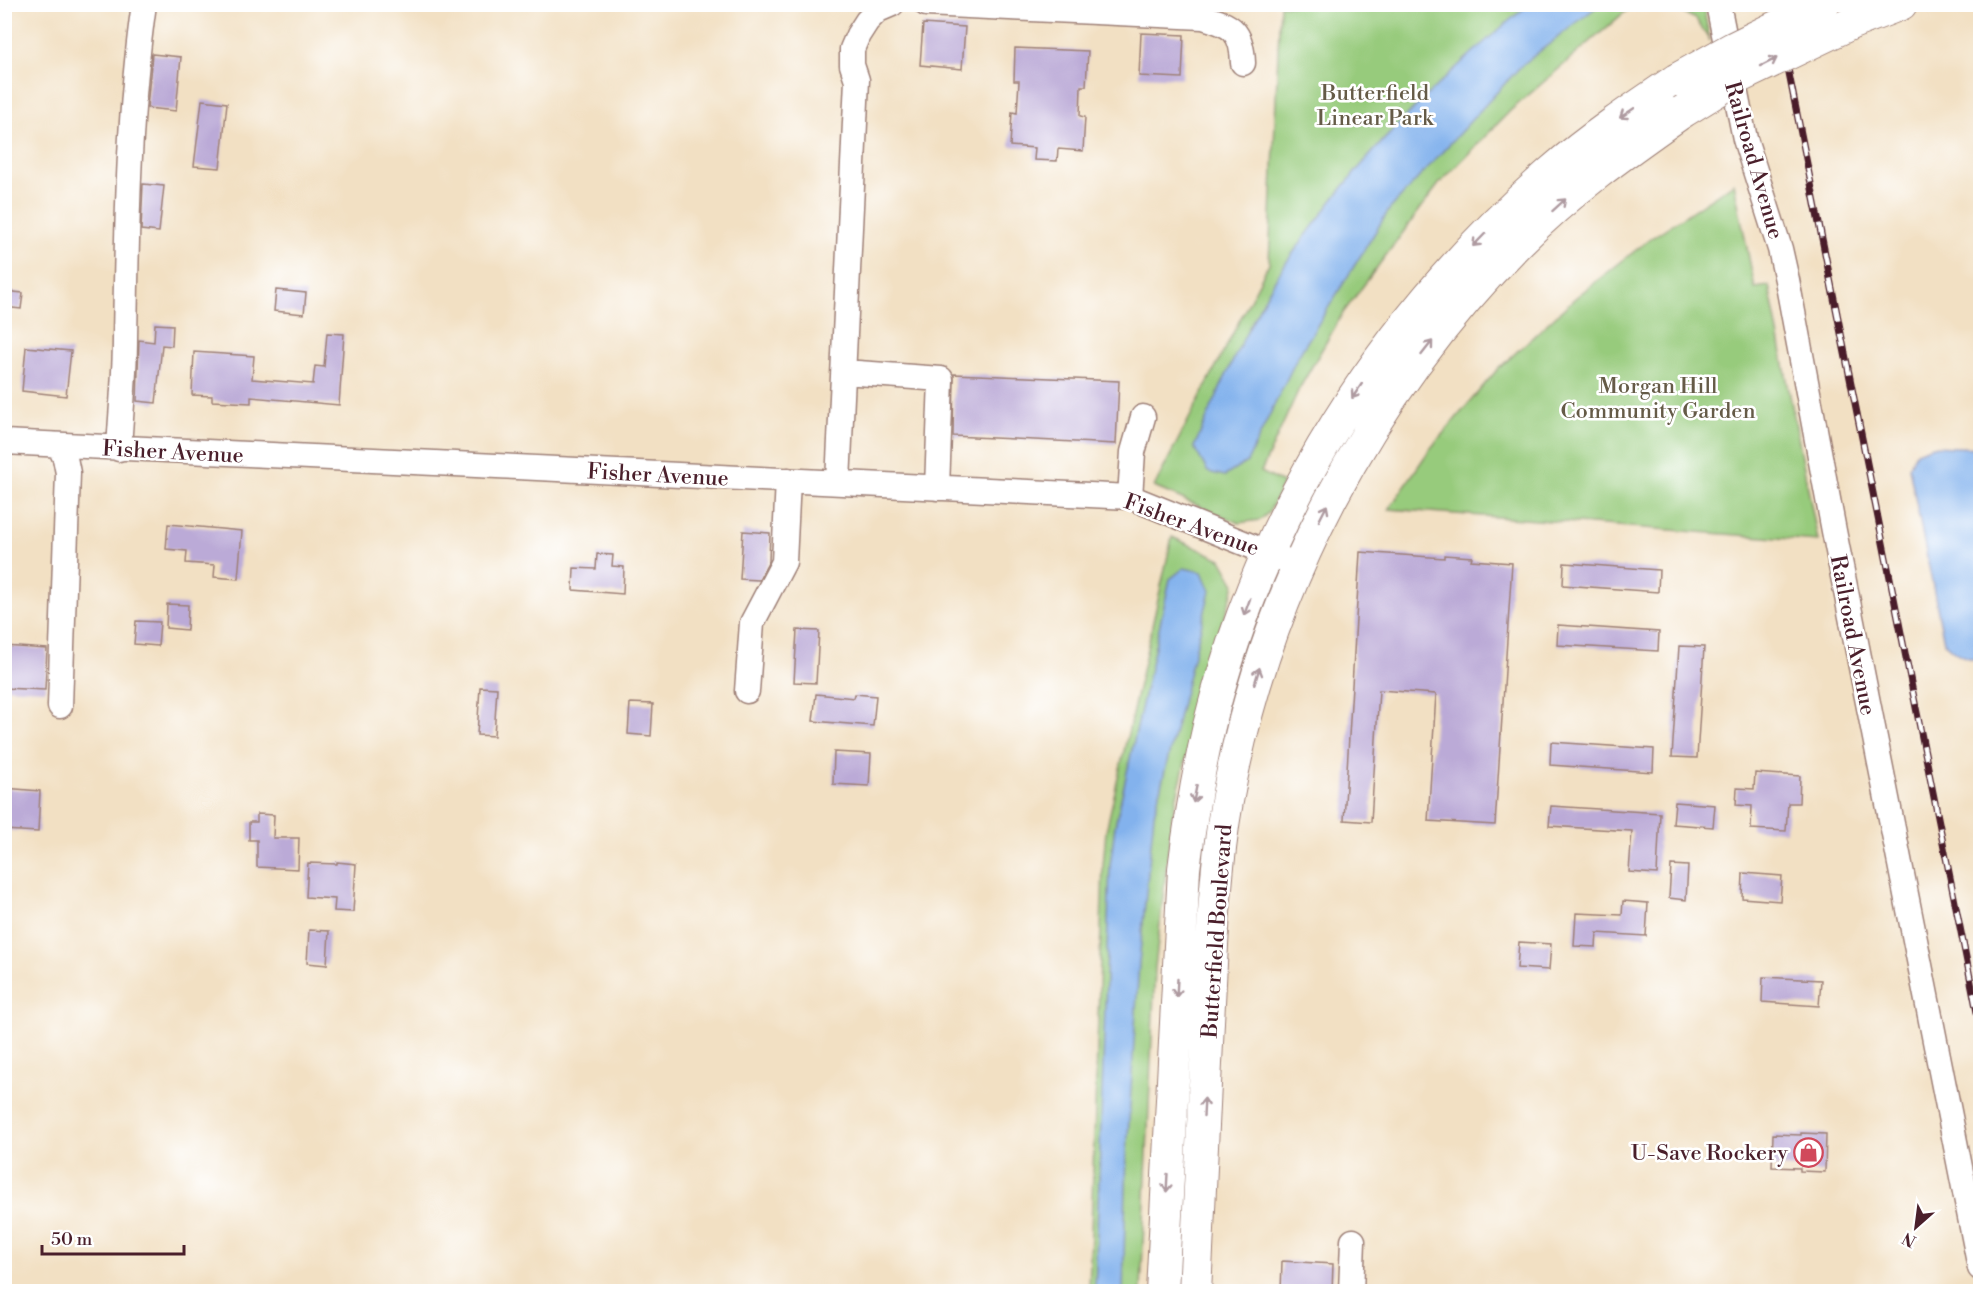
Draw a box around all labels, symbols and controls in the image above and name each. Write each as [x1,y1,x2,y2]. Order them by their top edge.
one-way arrow [1760,56,1777,68]
street label: Railroad Avenue [1718,78,1789,242]
park label: Butterfield Linear Park [1317,80,1435,132]
one-way arrow [1620,107,1636,119]
one-way arrow [1552,198,1567,212]
one-way arrow [1473,232,1487,247]
one-way arrow [1421,340,1433,356]
park label: Morgan Hill Community Garden [1560,373,1756,425]
one-way arrow [1350,382,1362,399]
street label: Fisher Avenue [101,435,244,470]
street label: Fisher Avenue [586,458,729,493]
street label: Fisher Avenue [1120,488,1263,562]
one-way arrow [1318,504,1330,522]
street label: Railroad Avenue [1824,553,1881,718]
one-way arrow [1240,597,1251,616]
one-way arrow [1253,667,1264,686]
one-way arrow [1189,784,1200,804]
street label: Butterfield Boulevard [1196,823,1238,1040]
one-way arrow [1171,978,1182,998]
one-way arrow [1198,1098,1209,1118]
shop icon: U-Save Rockery [1793,1136,1825,1168]
place label: U-Save Rockery [1631,1140,1788,1167]
one-way arrow [1162,1173,1173,1192]
north arrow [1886,1197,1946,1257]
scale bar [42,1218,184,1256]
text: N [1899,1227,1920,1251]
text: 50 m [51,1228,93,1251]

